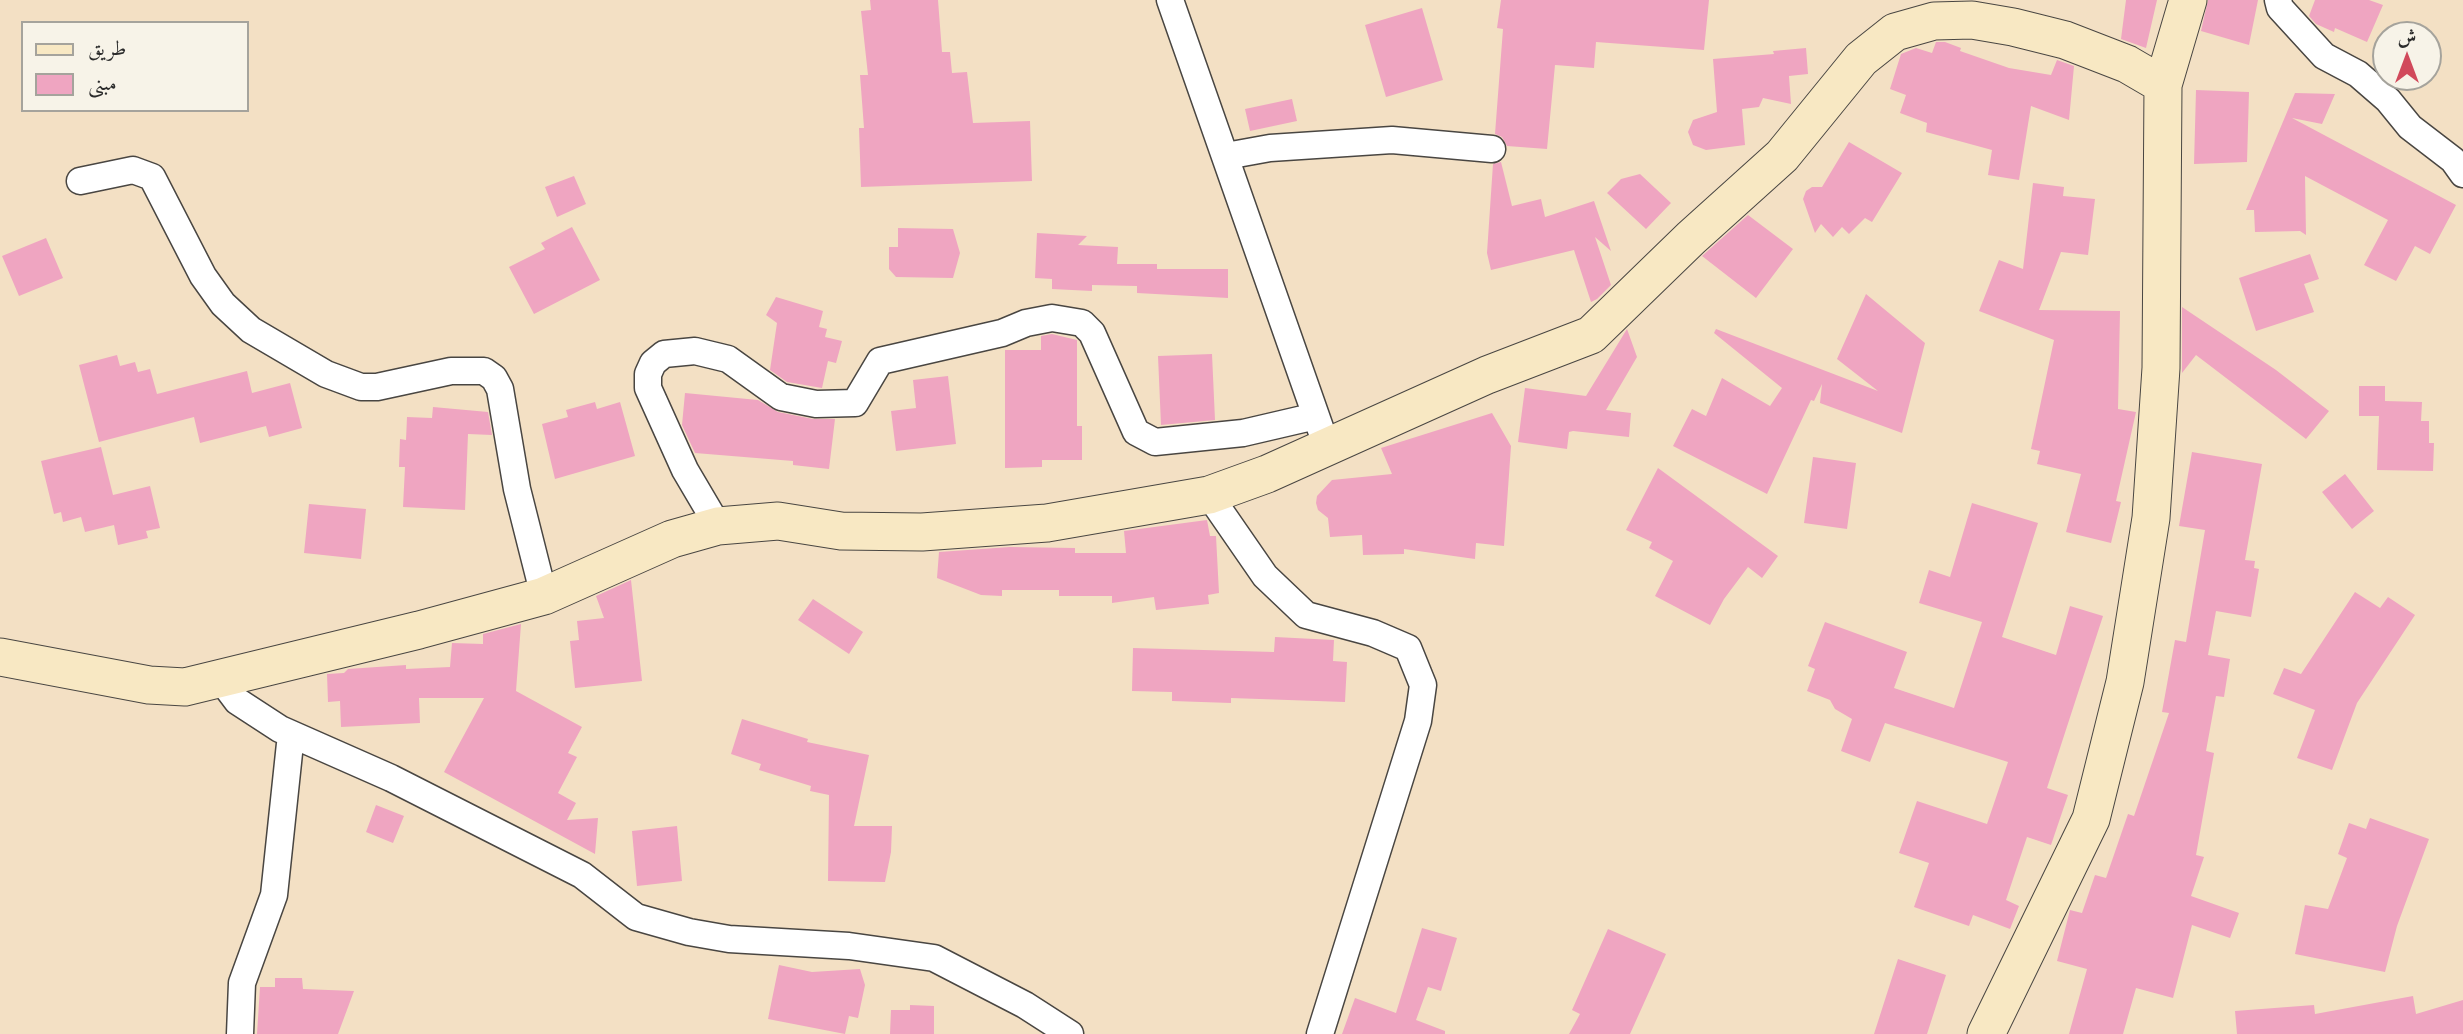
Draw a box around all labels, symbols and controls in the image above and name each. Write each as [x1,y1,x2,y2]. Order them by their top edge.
legend [21,21,248,112]
north arrow [2372,21,2442,91]
text: ش [2398,25,2416,48]
text: طريق [88,35,126,60]
text: مبنى [88,70,117,95]

